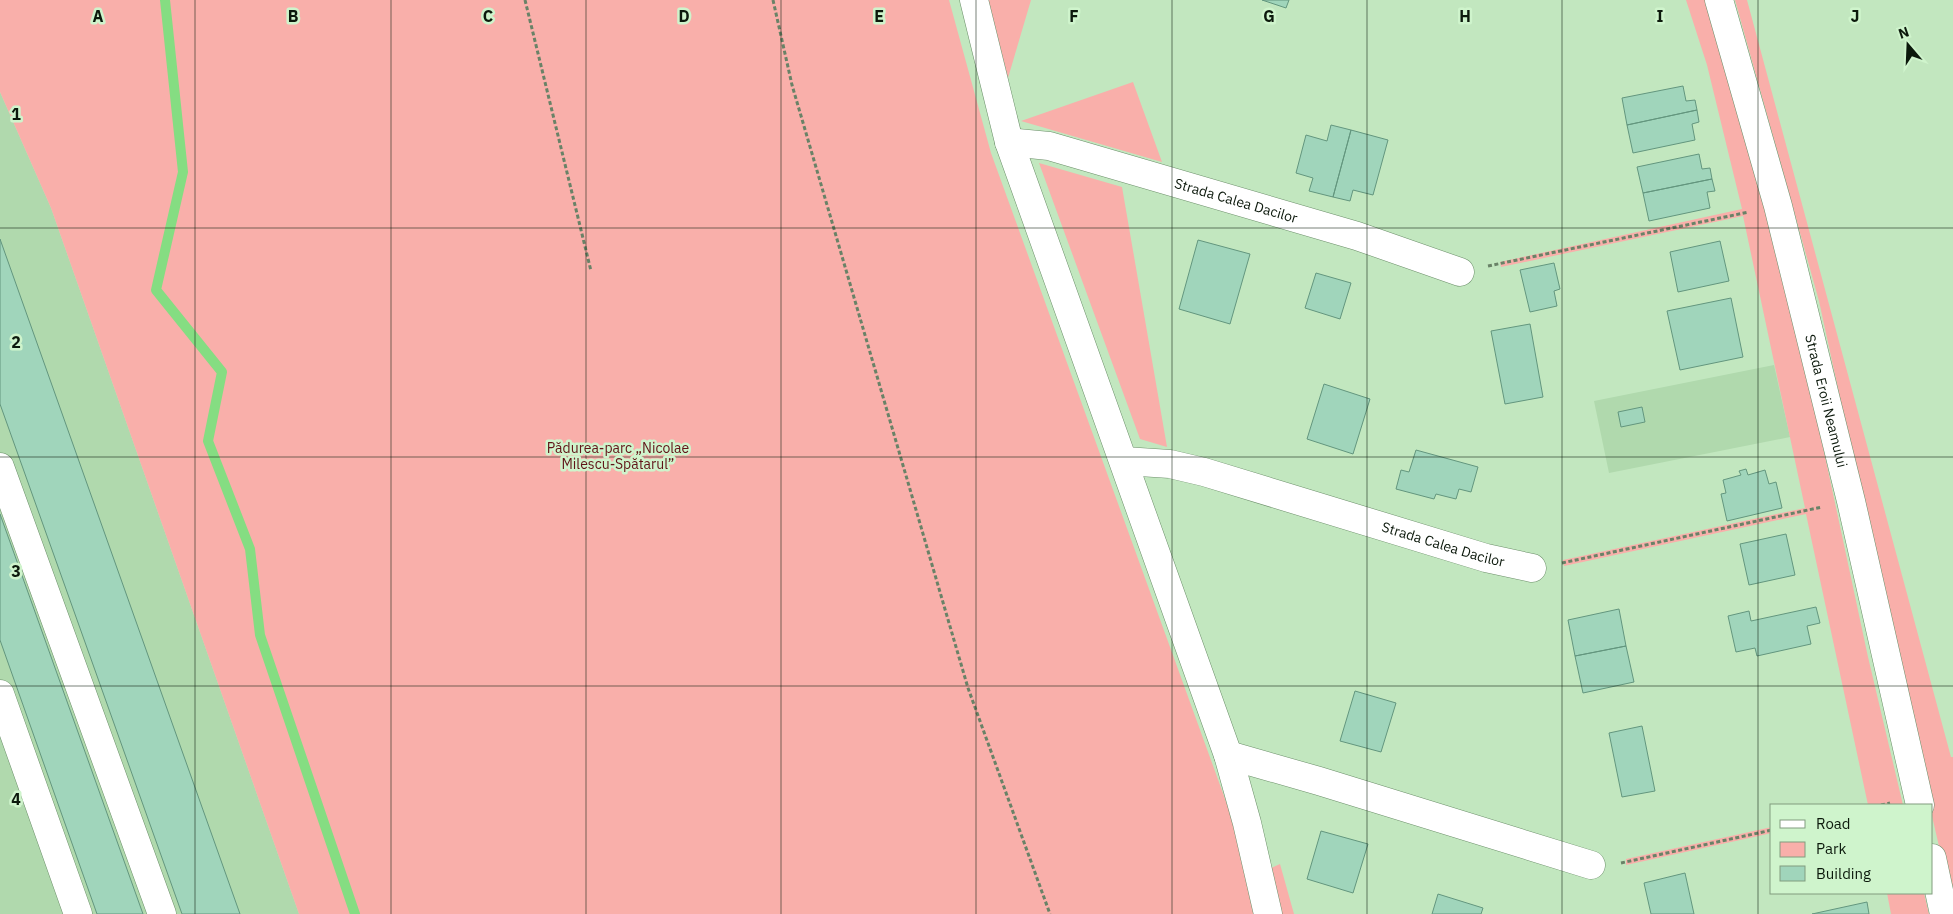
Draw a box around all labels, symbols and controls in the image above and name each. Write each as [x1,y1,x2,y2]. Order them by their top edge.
text: A [93,6,104,26]
text: B [288,6,299,26]
text: C [483,6,493,26]
text: D [678,6,690,26]
text: E [874,6,884,26]
text: F [1069,6,1079,26]
text: G [1263,6,1275,26]
text: H [1459,6,1471,26]
text: I [1657,6,1664,26]
text: J [1851,6,1859,26]
north arrow [1883,20,1933,70]
text: N [1896,23,1911,43]
text: 1 [11,104,21,124]
street label: Strada Calea Dacilor [1172,174,1300,227]
text: 2 [11,332,21,352]
street label: Strada Eroii Neamului [1801,332,1851,469]
park label: Pădurea-parc „Nicolae Milescu-Spătarul” [547,439,690,473]
street label: Strada Calea Dacilor [1380,518,1506,571]
text: 3 [11,561,21,581]
text: 4 [11,789,21,809]
legend [1770,804,1933,894]
text: Road [1816,814,1851,833]
text: Park [1816,839,1846,858]
text: Building [1816,864,1871,883]

